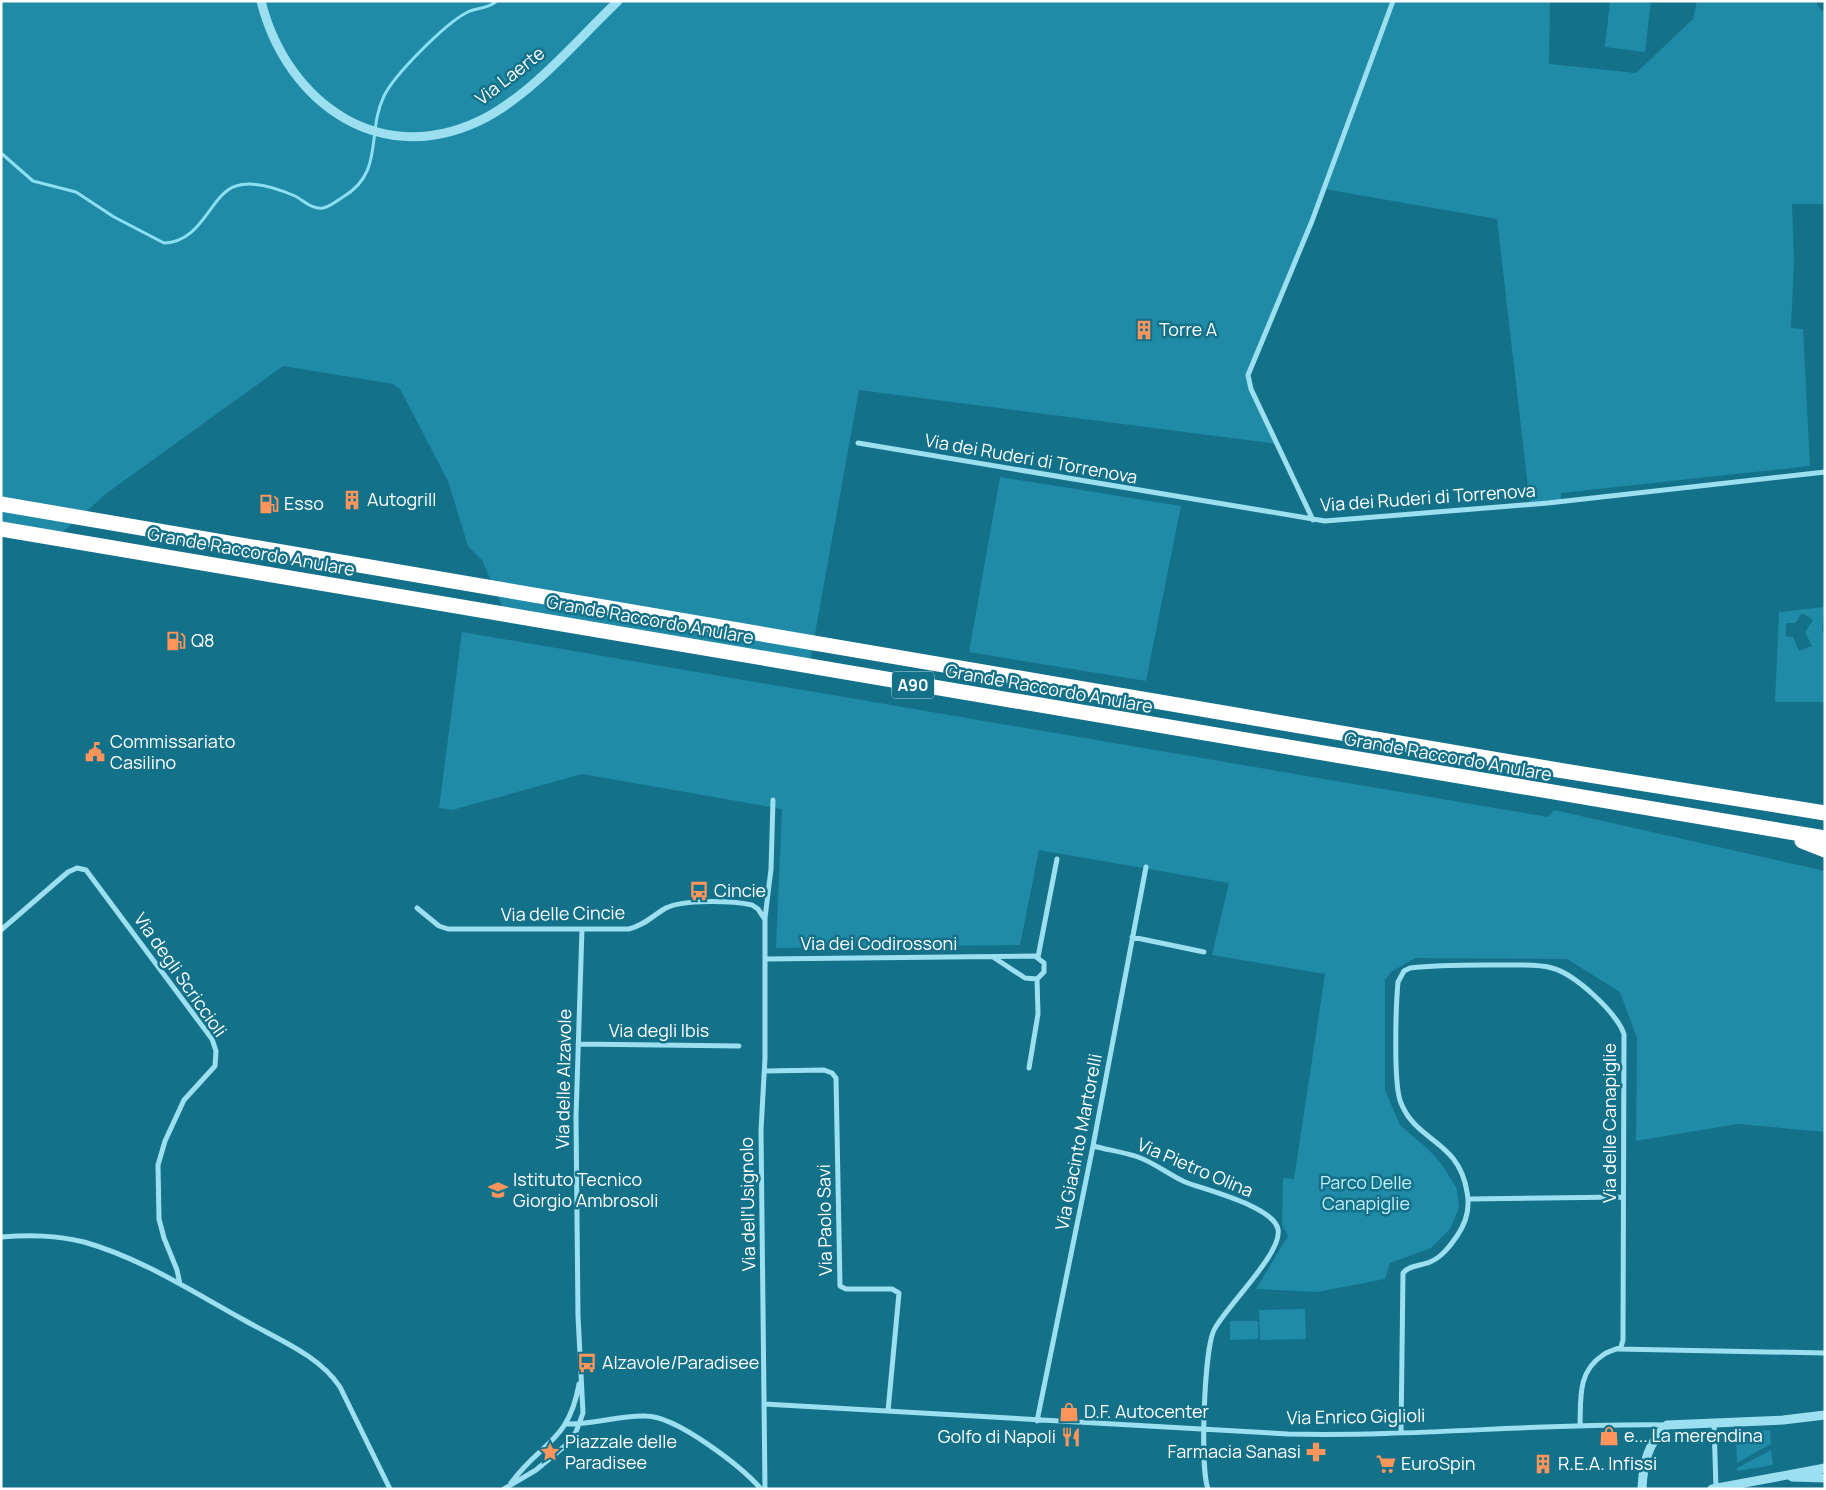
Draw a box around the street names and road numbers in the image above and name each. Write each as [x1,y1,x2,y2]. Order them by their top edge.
street label: Via Laerte [470,41,549,110]
street label: Via dei Ruderi di Torrenova [923,427,1140,489]
street label: Via dei Ruderi di Torrenova [1319,478,1536,517]
street label: Grande Raccordo Anulare [145,521,357,581]
street label: Grande Raccordo Anulare [544,589,756,649]
street label: Grande Raccordo Anulare [943,658,1155,718]
road number: A90 [892,672,934,698]
street label: Grande Raccordo Anulare [1342,726,1554,786]
street label: Via delle Cincie [501,900,625,926]
street label: Via degli Scriccioli [129,908,233,1041]
street label: Via dei Codirossoni [801,931,958,955]
street label: Via delle Alzavole [550,1009,576,1149]
street label: Via degli Ibis [609,1018,709,1042]
street label: Via delle Canapiglie [1597,1043,1621,1203]
street label: Via Giacinto Martorelli [1049,1051,1107,1232]
street label: Via Pietro Olina [1134,1132,1257,1202]
street label: Via dell'Usignolo [734,1137,760,1271]
street label: Via Paolo Savi [811,1164,837,1276]
street label: Via Enrico Giglioli [1286,1403,1426,1429]

